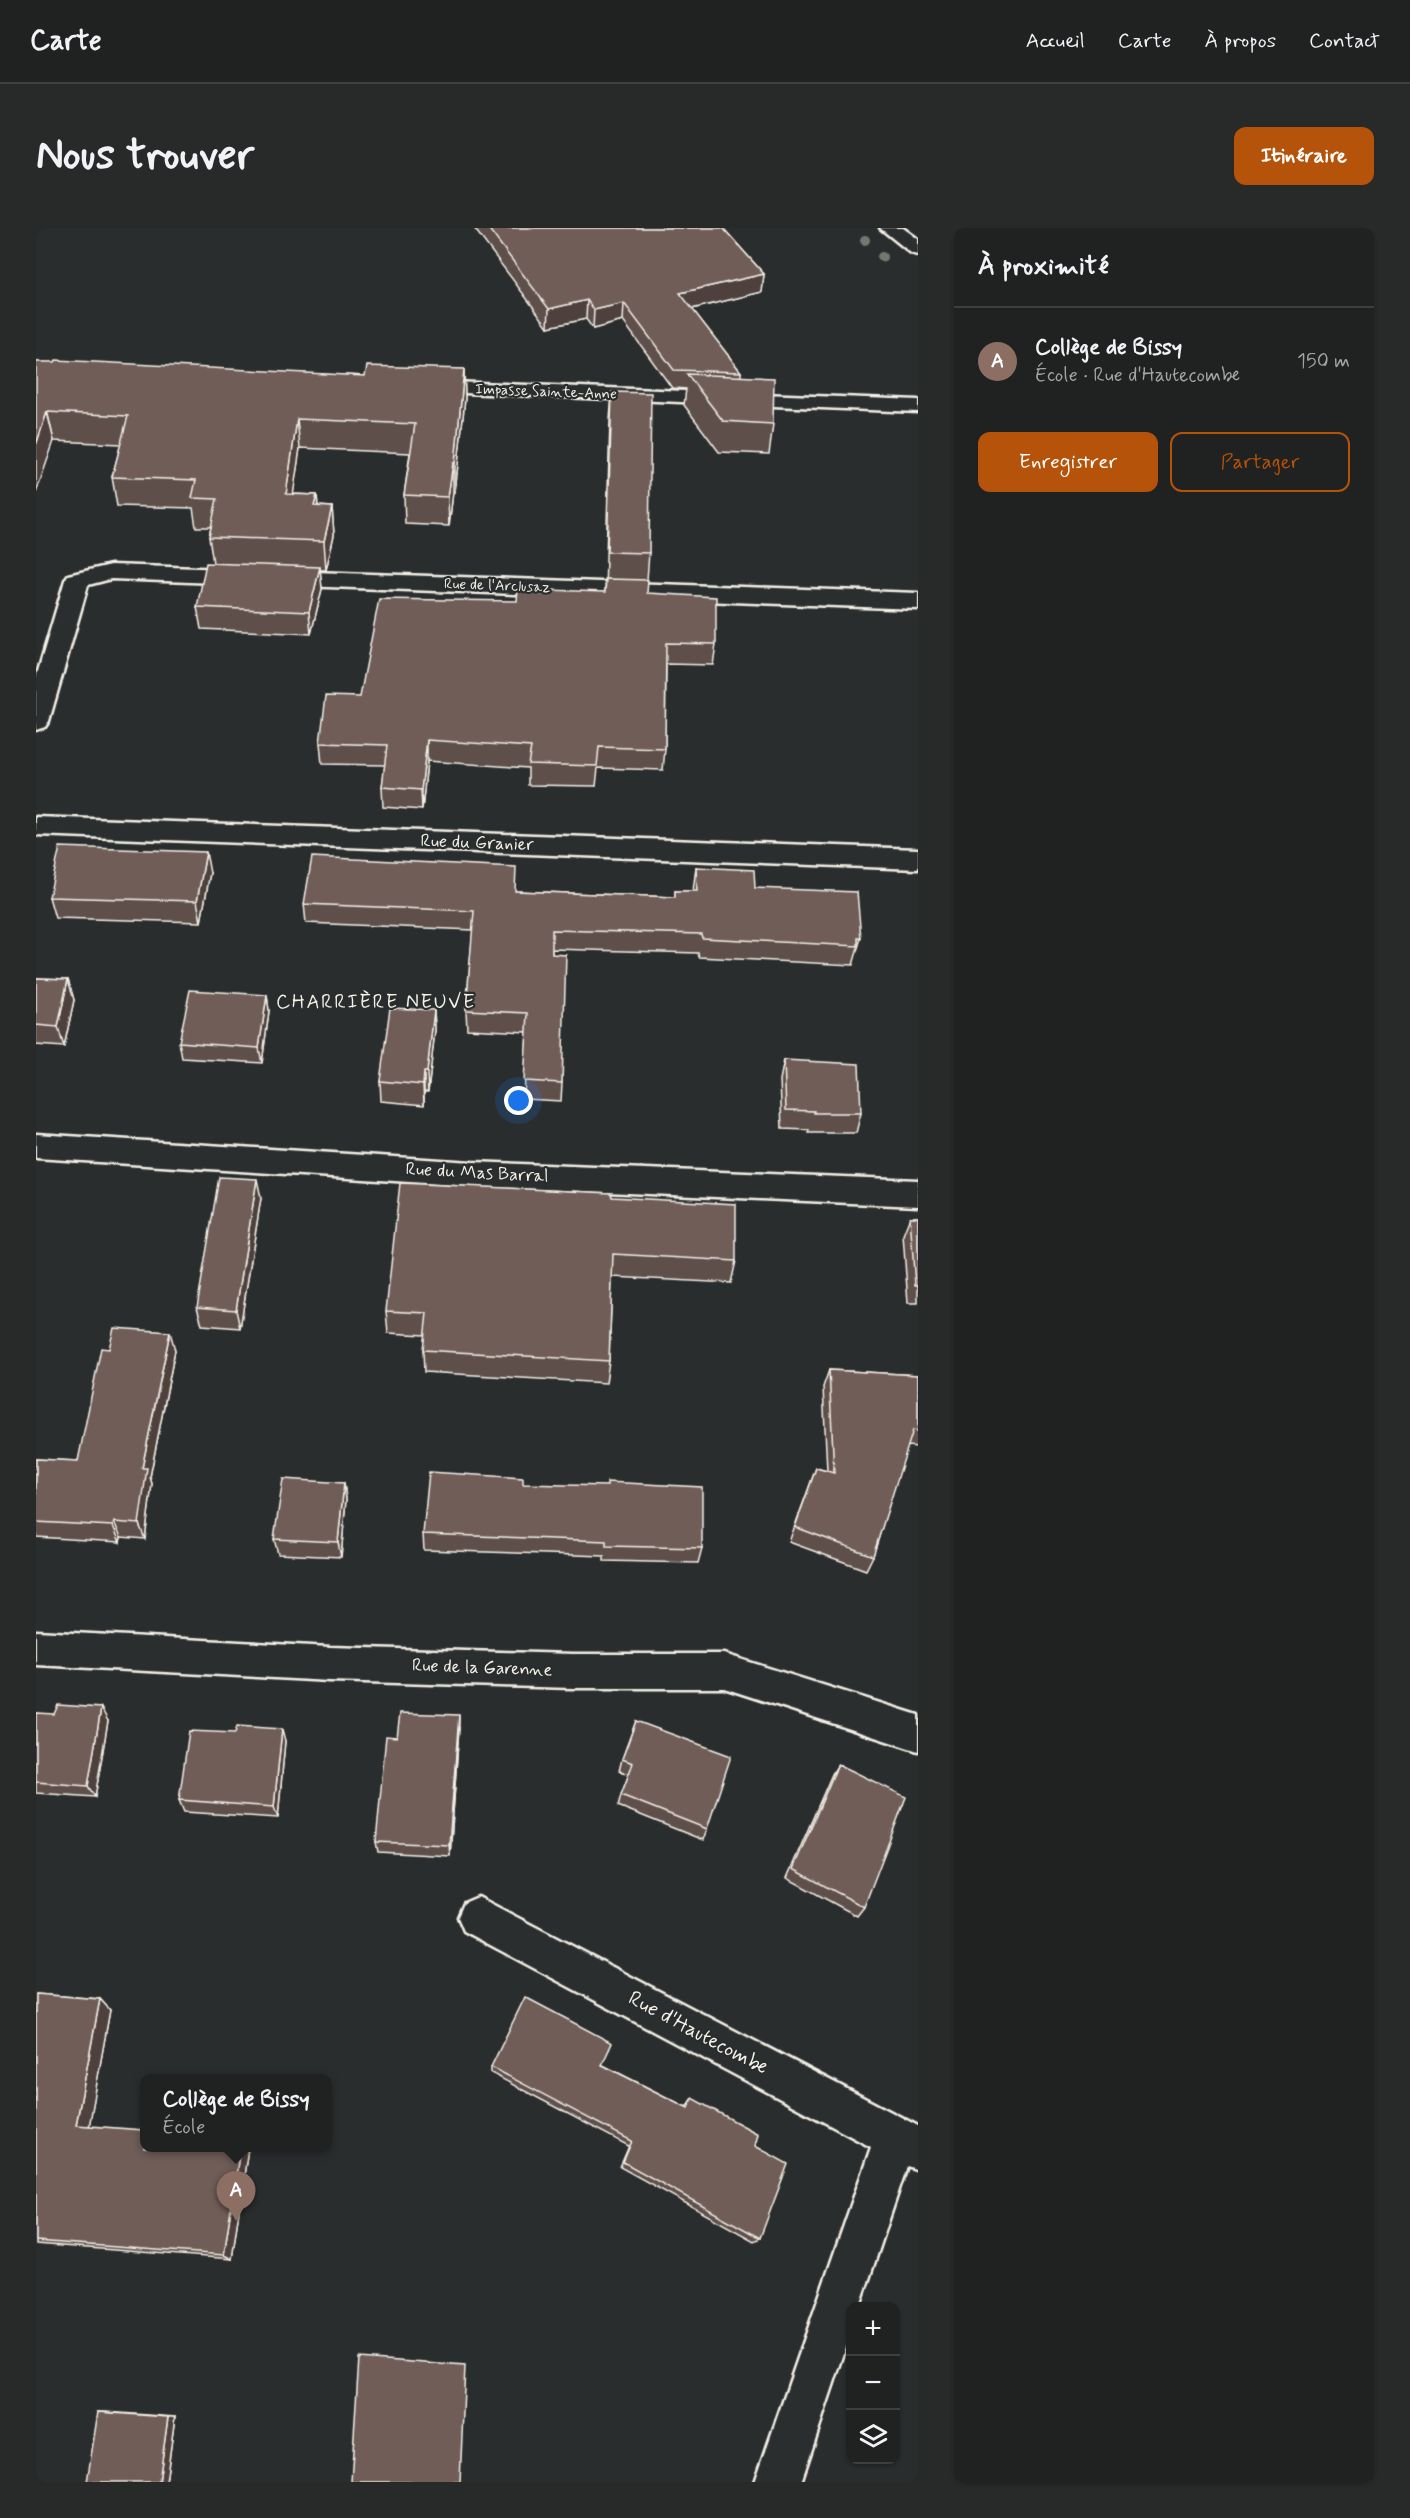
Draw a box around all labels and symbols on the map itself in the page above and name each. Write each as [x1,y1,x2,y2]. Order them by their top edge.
street label: Impasse Sainte-Anne [475,380,617,404]
street label: Rue de l'Arclusaz [443,574,551,598]
street label: Rue du Granier [420,829,535,857]
district label: CHARRIÈRE NEUVE [276,989,476,1016]
your location [504,1086,533,1115]
street label: Rue du Mas Barral [405,1157,549,1189]
street label: Rue de la Garenne [411,1654,553,1682]
street label: Rue d'Hautecombe [623,1984,773,2082]
pin: A [216,2172,256,2221]

